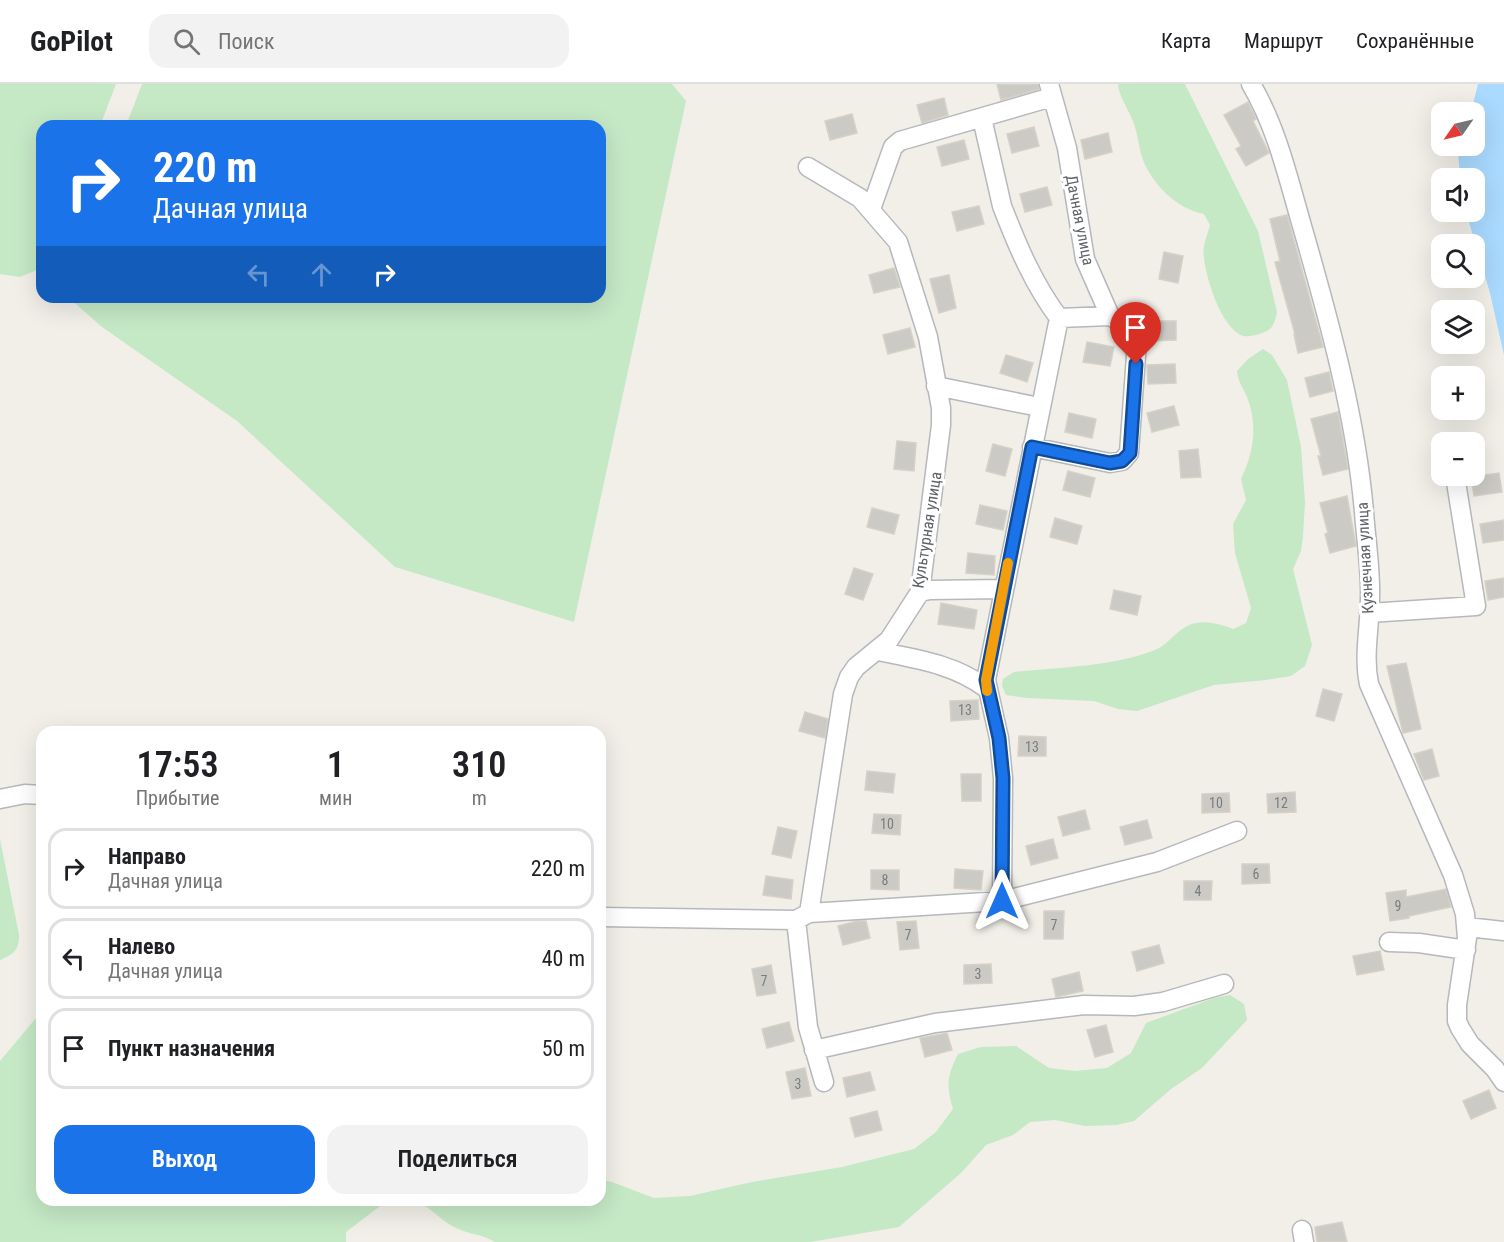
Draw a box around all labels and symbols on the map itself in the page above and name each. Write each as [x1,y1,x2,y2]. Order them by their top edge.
north arrow [1431,102,1485,156]
street label: Дачная улица [1062,173,1098,267]
pin [1110,302,1161,364]
street label: Культурная улица [908,470,946,590]
street label: Кузнечная улица [1353,502,1377,614]
house number: 13 [958,702,972,718]
house number: 13 [1025,739,1039,755]
house number: 10 [1209,795,1223,811]
house number: 12 [1274,795,1288,811]
house number: 10 [880,816,894,832]
house number: 6 [1253,866,1260,882]
position arrow [970,869,1034,933]
house number: 8 [882,872,889,888]
house number: 4 [1195,883,1202,899]
house number: 9 [1395,898,1401,914]
house number: 7 [1051,917,1058,933]
house number: 7 [905,927,912,943]
house number: 3 [975,966,981,982]
house number: 7 [761,973,768,989]
house number: 3 [795,1076,801,1092]

